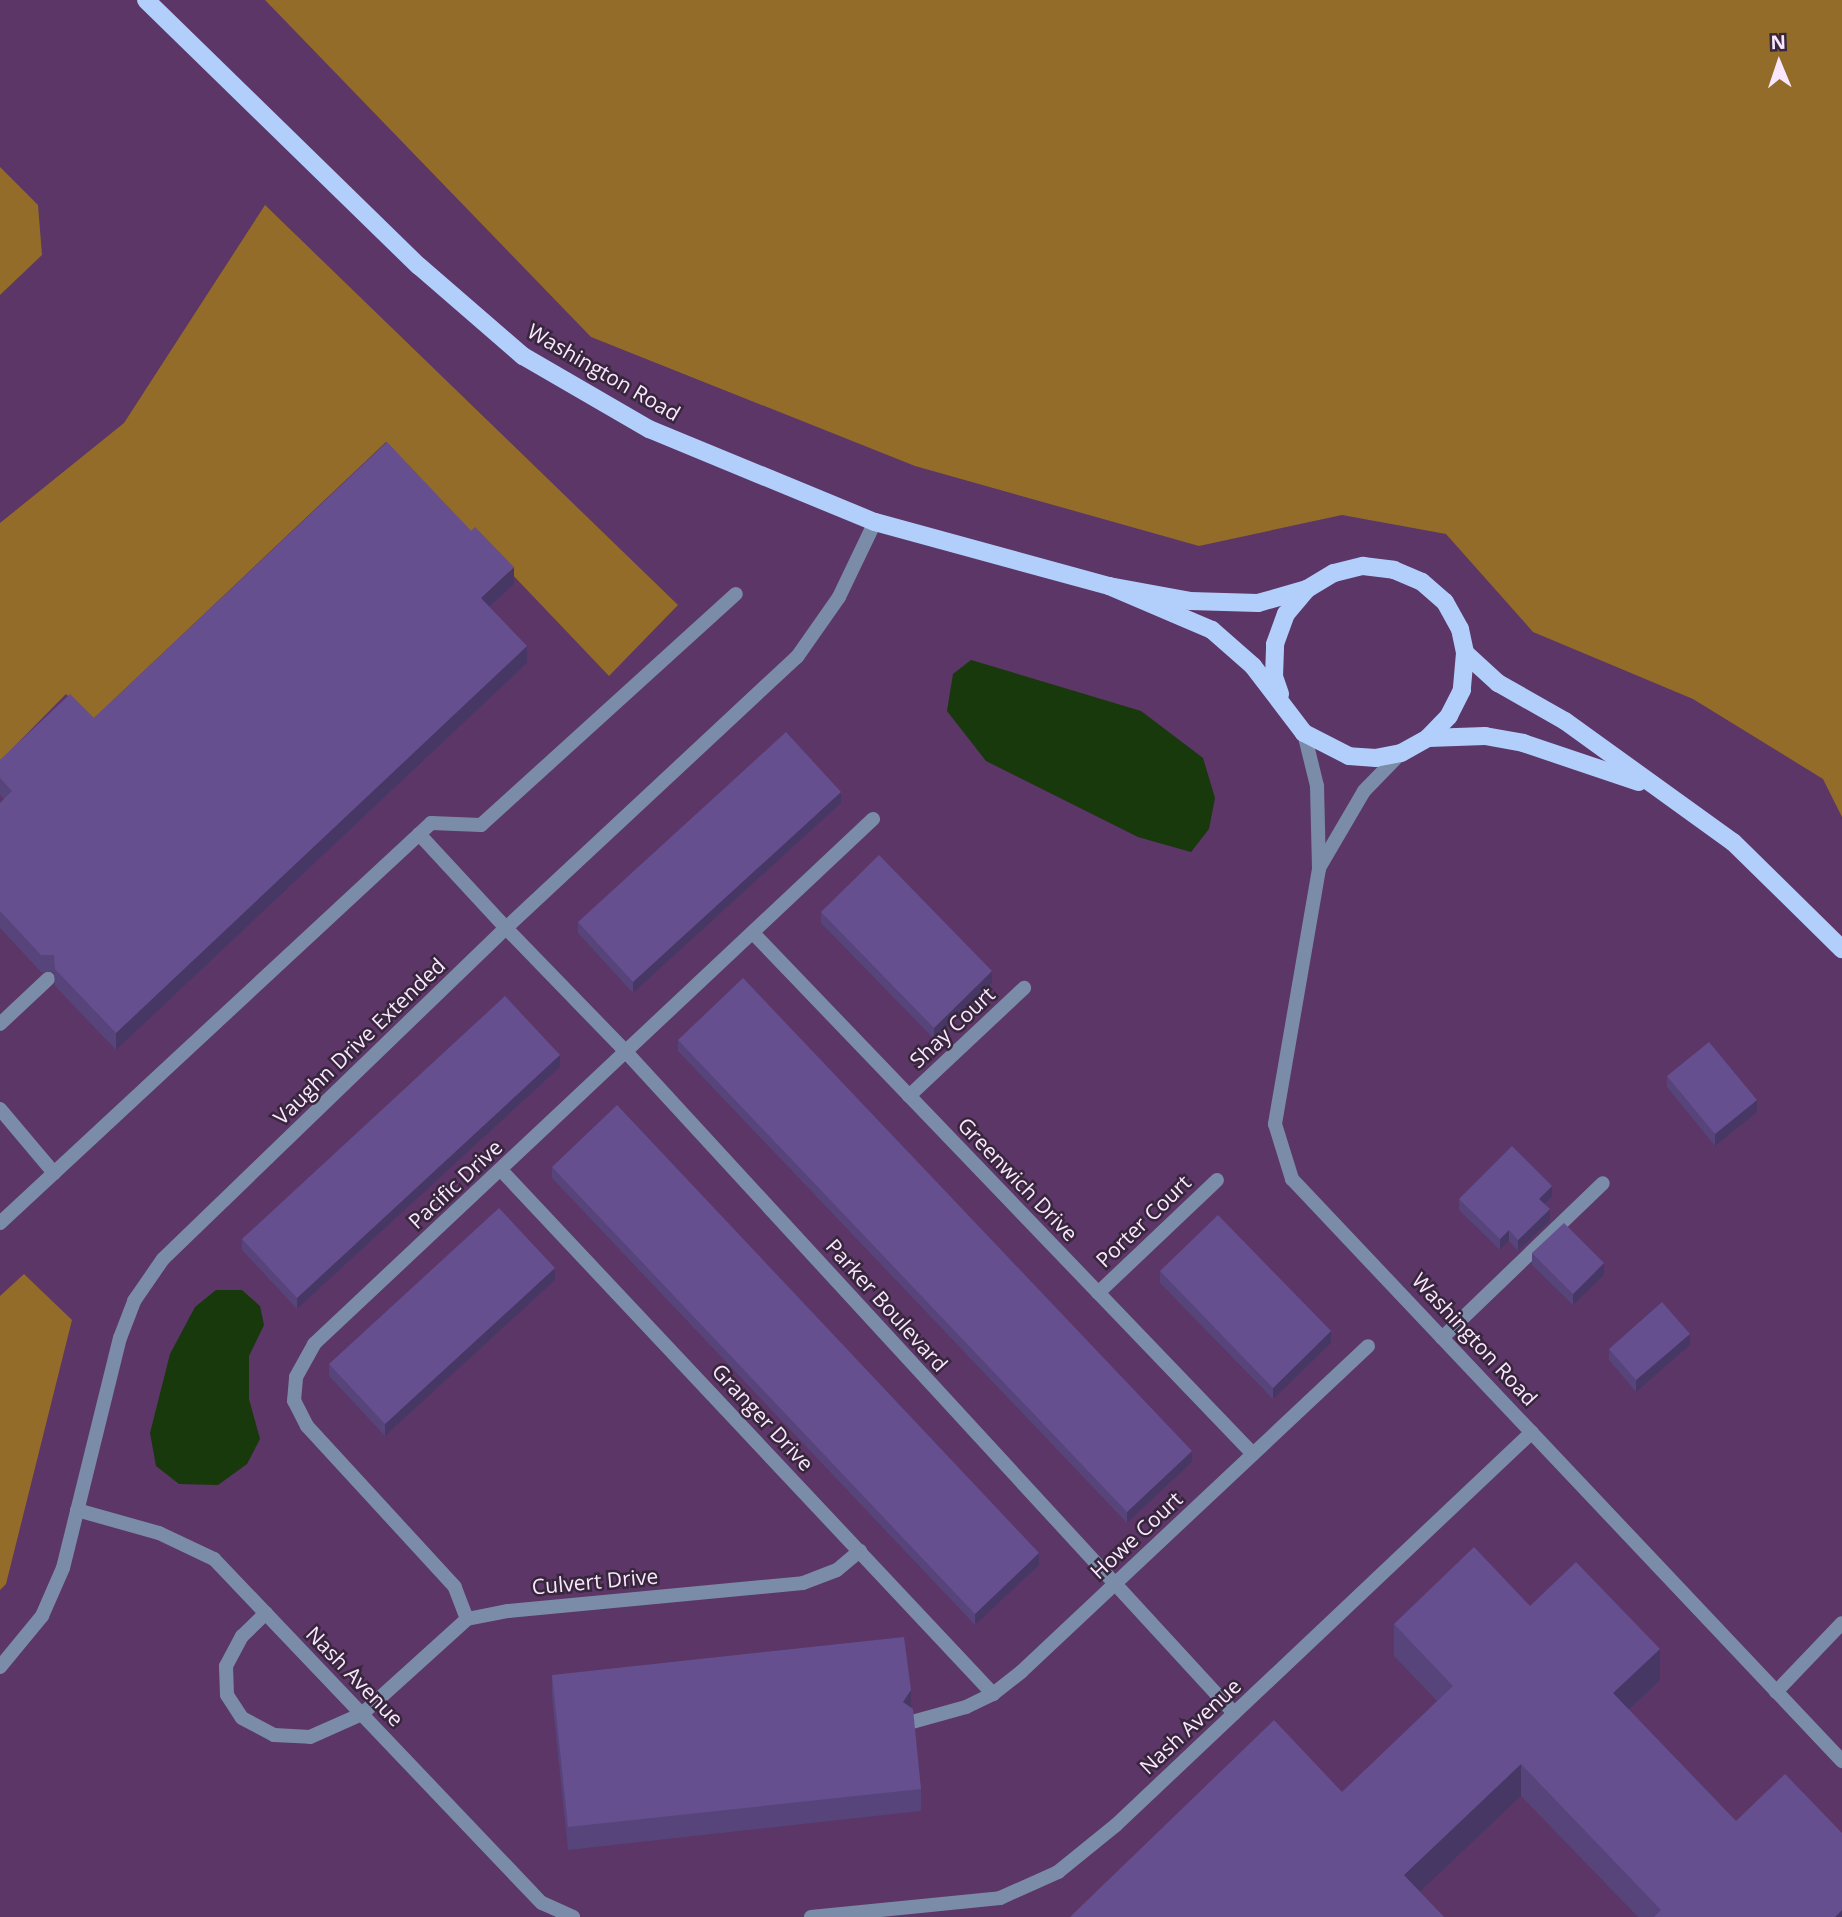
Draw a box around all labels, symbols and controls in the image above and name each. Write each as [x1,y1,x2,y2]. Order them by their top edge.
north arrow [1744,28,1814,98]
text: N [1770,29,1786,55]
street label: Washington Road [523,318,685,426]
street label: Vaughn Drive Extended [268,952,450,1130]
street label: Shay Court [904,981,1000,1073]
street label: Greenwich Drive [953,1112,1083,1246]
street label: Pacific Drive [403,1134,507,1234]
street label: Porter Court [1090,1170,1196,1272]
street label: Parker Boulevard [821,1234,953,1376]
street label: Washington Road [1407,1267,1543,1411]
street label: Granger Drive [707,1358,819,1476]
street label: Howe Court [1085,1486,1187,1584]
street label: Culvert Drive [531,1563,659,1599]
street label: Nash Avenue [301,1621,409,1731]
street label: Nash Avenue [1134,1673,1246,1779]

